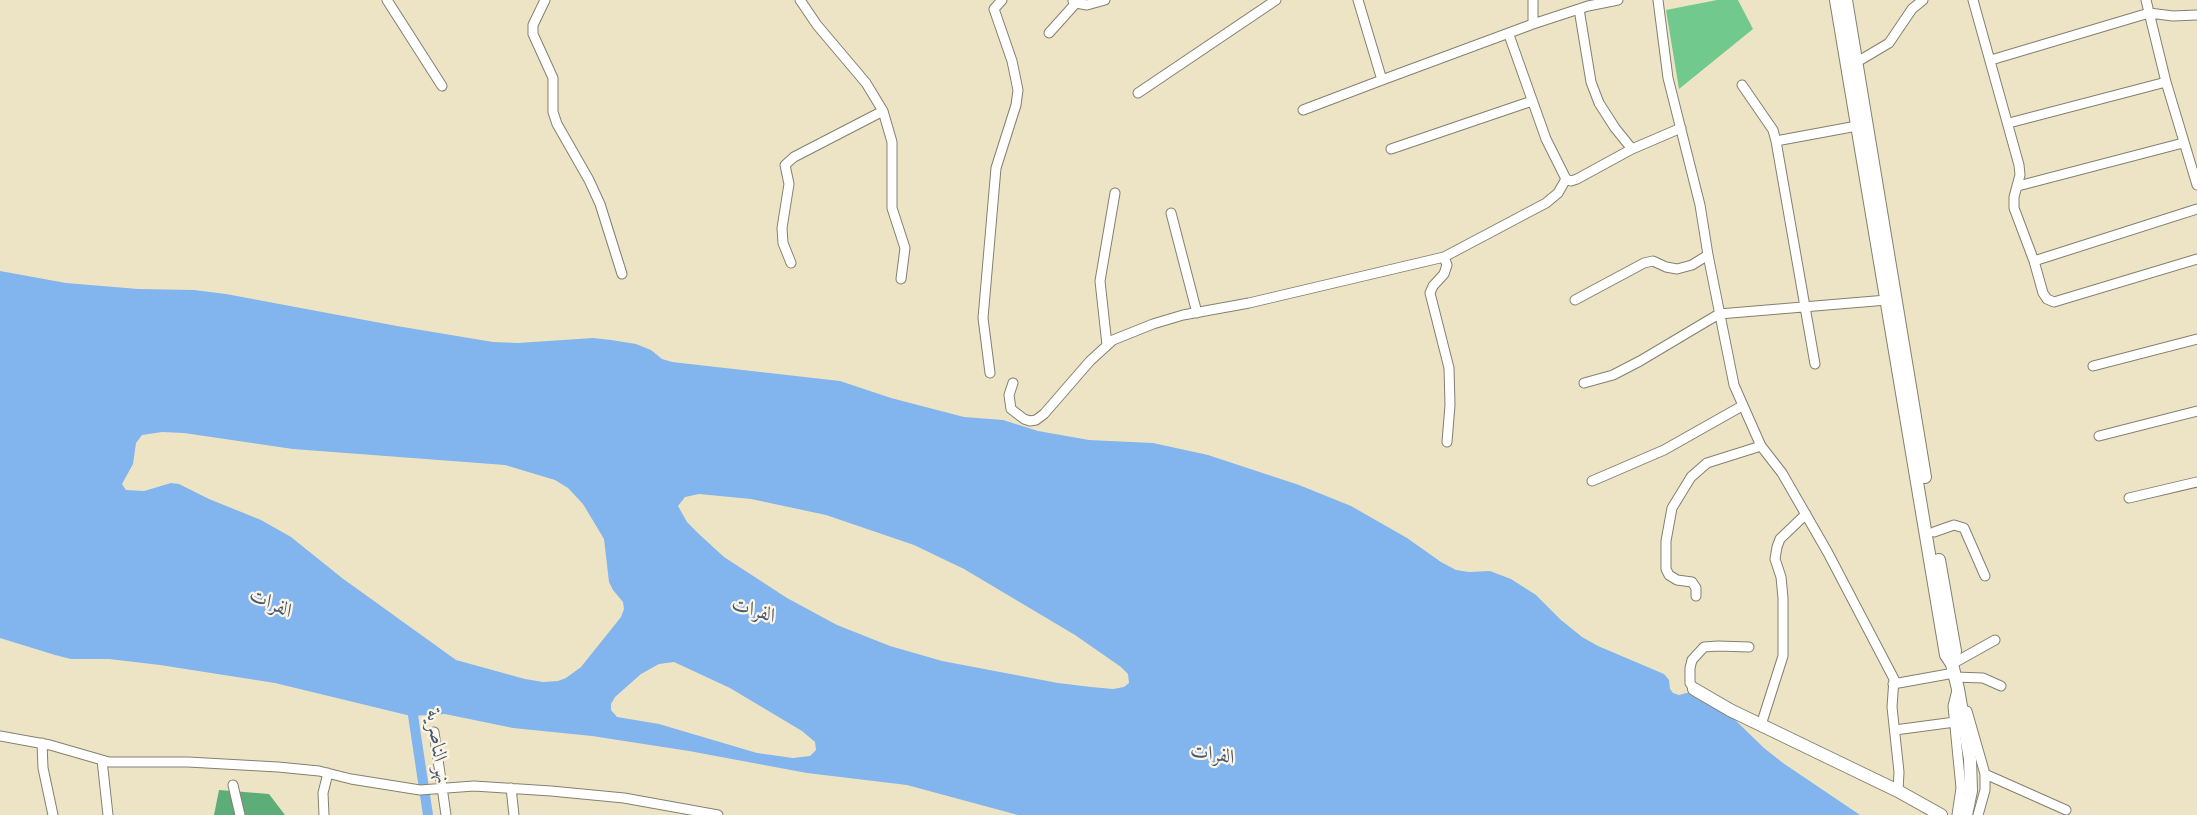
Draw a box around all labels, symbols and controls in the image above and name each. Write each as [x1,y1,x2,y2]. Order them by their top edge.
water label: الفرات [245,584,297,624]
water label: الفرات [729,593,779,629]
water label: نهر الناصرية [420,708,454,786]
water label: الفرات [1189,739,1237,771]

